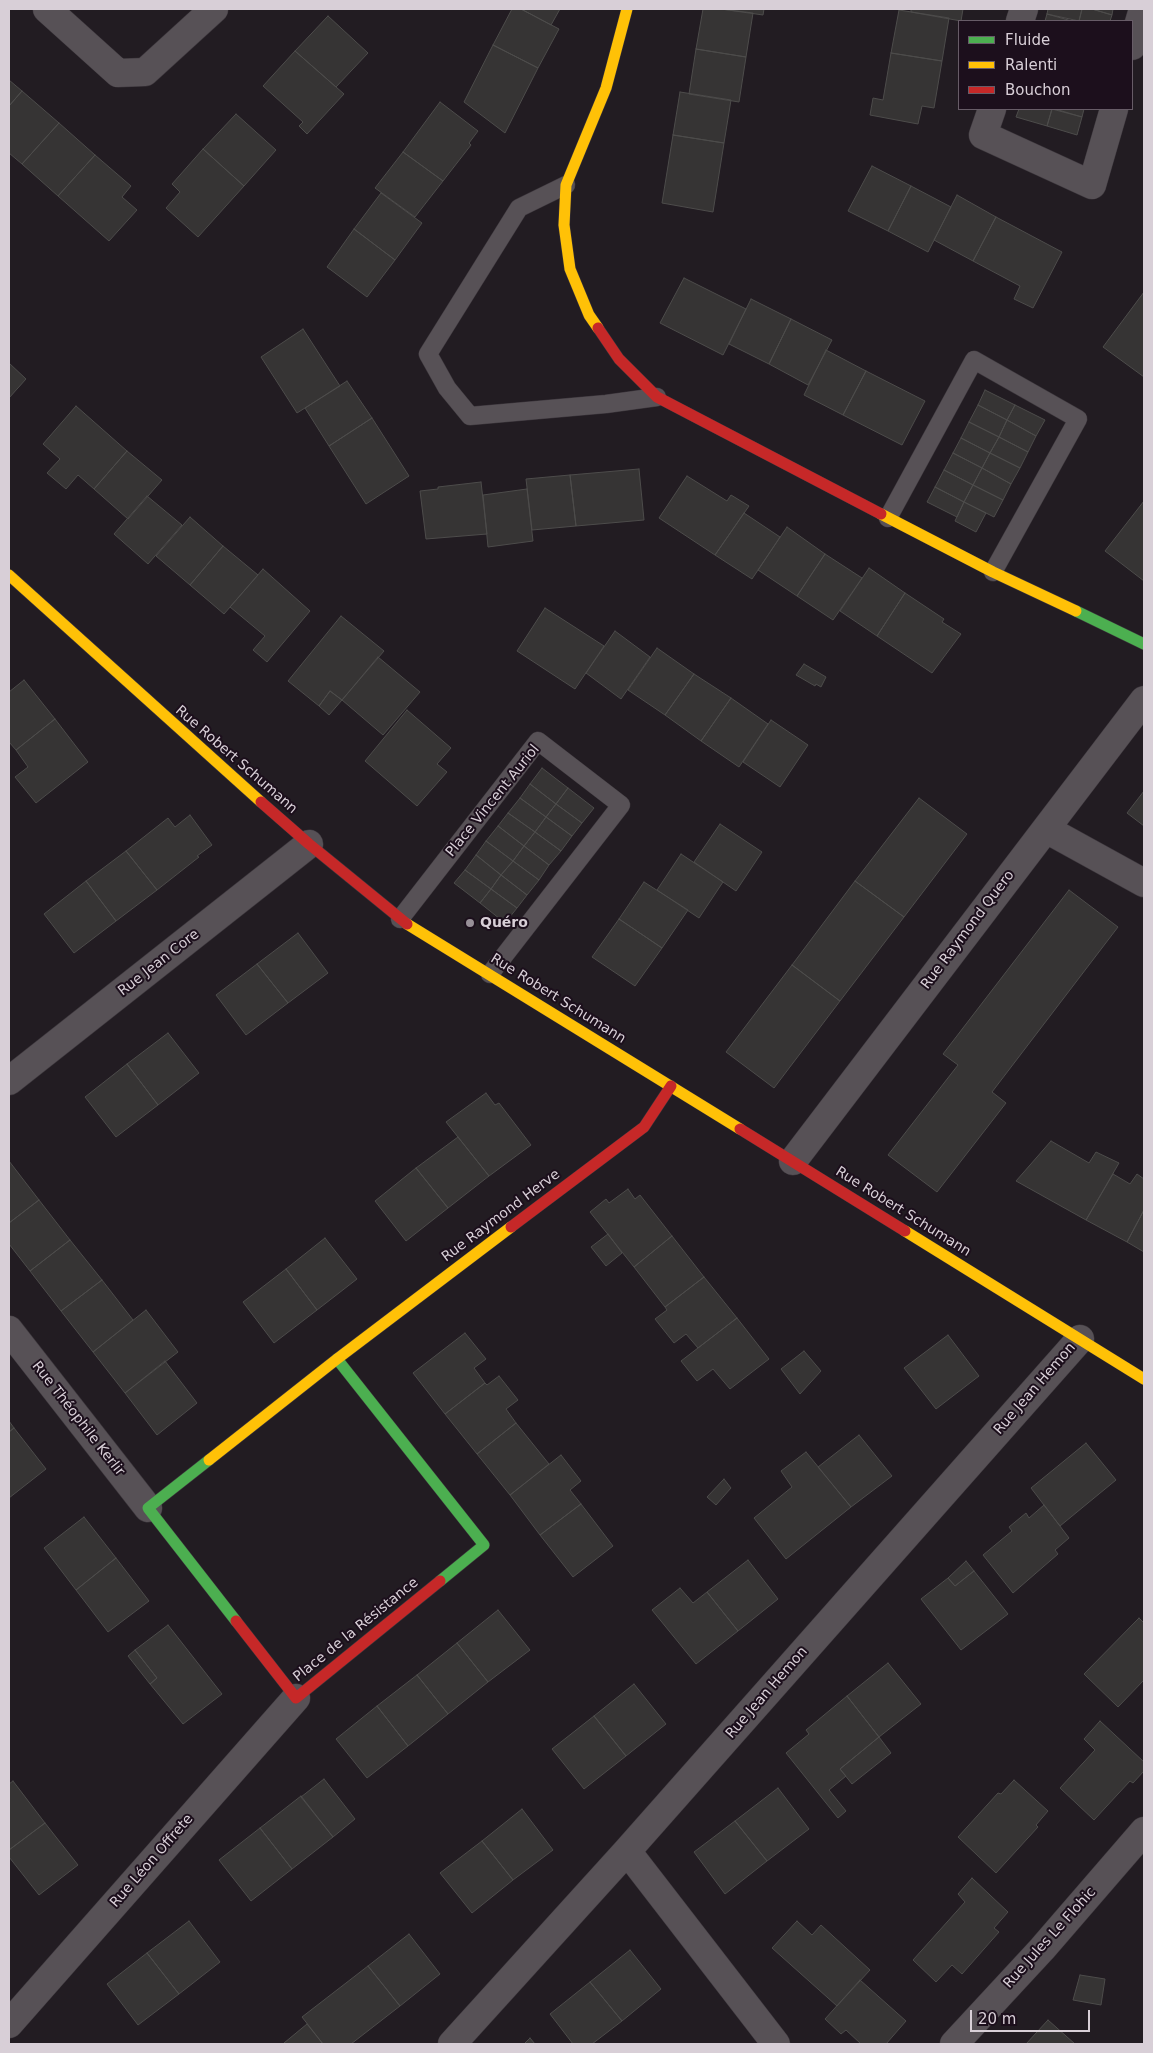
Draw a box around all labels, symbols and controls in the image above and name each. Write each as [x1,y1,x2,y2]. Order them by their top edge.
legend [958,20,1133,110]
text: Fluide [1005,31,1050,49]
text: Ralenti [1005,56,1057,74]
text: Bouchon [1005,81,1070,99]
street label: Rue Robert Schumann [172,702,300,818]
street label: Place Vincent Auriol [443,742,543,860]
street label: Rue Raymond Quero [918,867,1018,993]
place label: Quéro [480,915,528,931]
marker: Quéro [464,917,476,929]
street label: Rue Jean Core [115,926,203,1000]
street label: Rue Robert Schumann [487,950,629,1048]
street label: Rue Robert Schumann [832,1163,974,1261]
street label: Rue Raymond Herve [439,1166,563,1266]
street label: Rue Jean Hemon [991,1340,1079,1438]
street label: Rue Théophile Kerlir [28,1358,128,1480]
street label: Place de la Résistance [290,1574,422,1686]
street label: Rue Jean Hemon [723,1644,811,1742]
street label: Rue Léon Offrete [107,1811,197,1911]
street label: Rue Jules Le Flohic [1000,1884,1100,1992]
scale bar [973,2000,1093,2032]
text: 20 m [978,2010,1016,2028]

